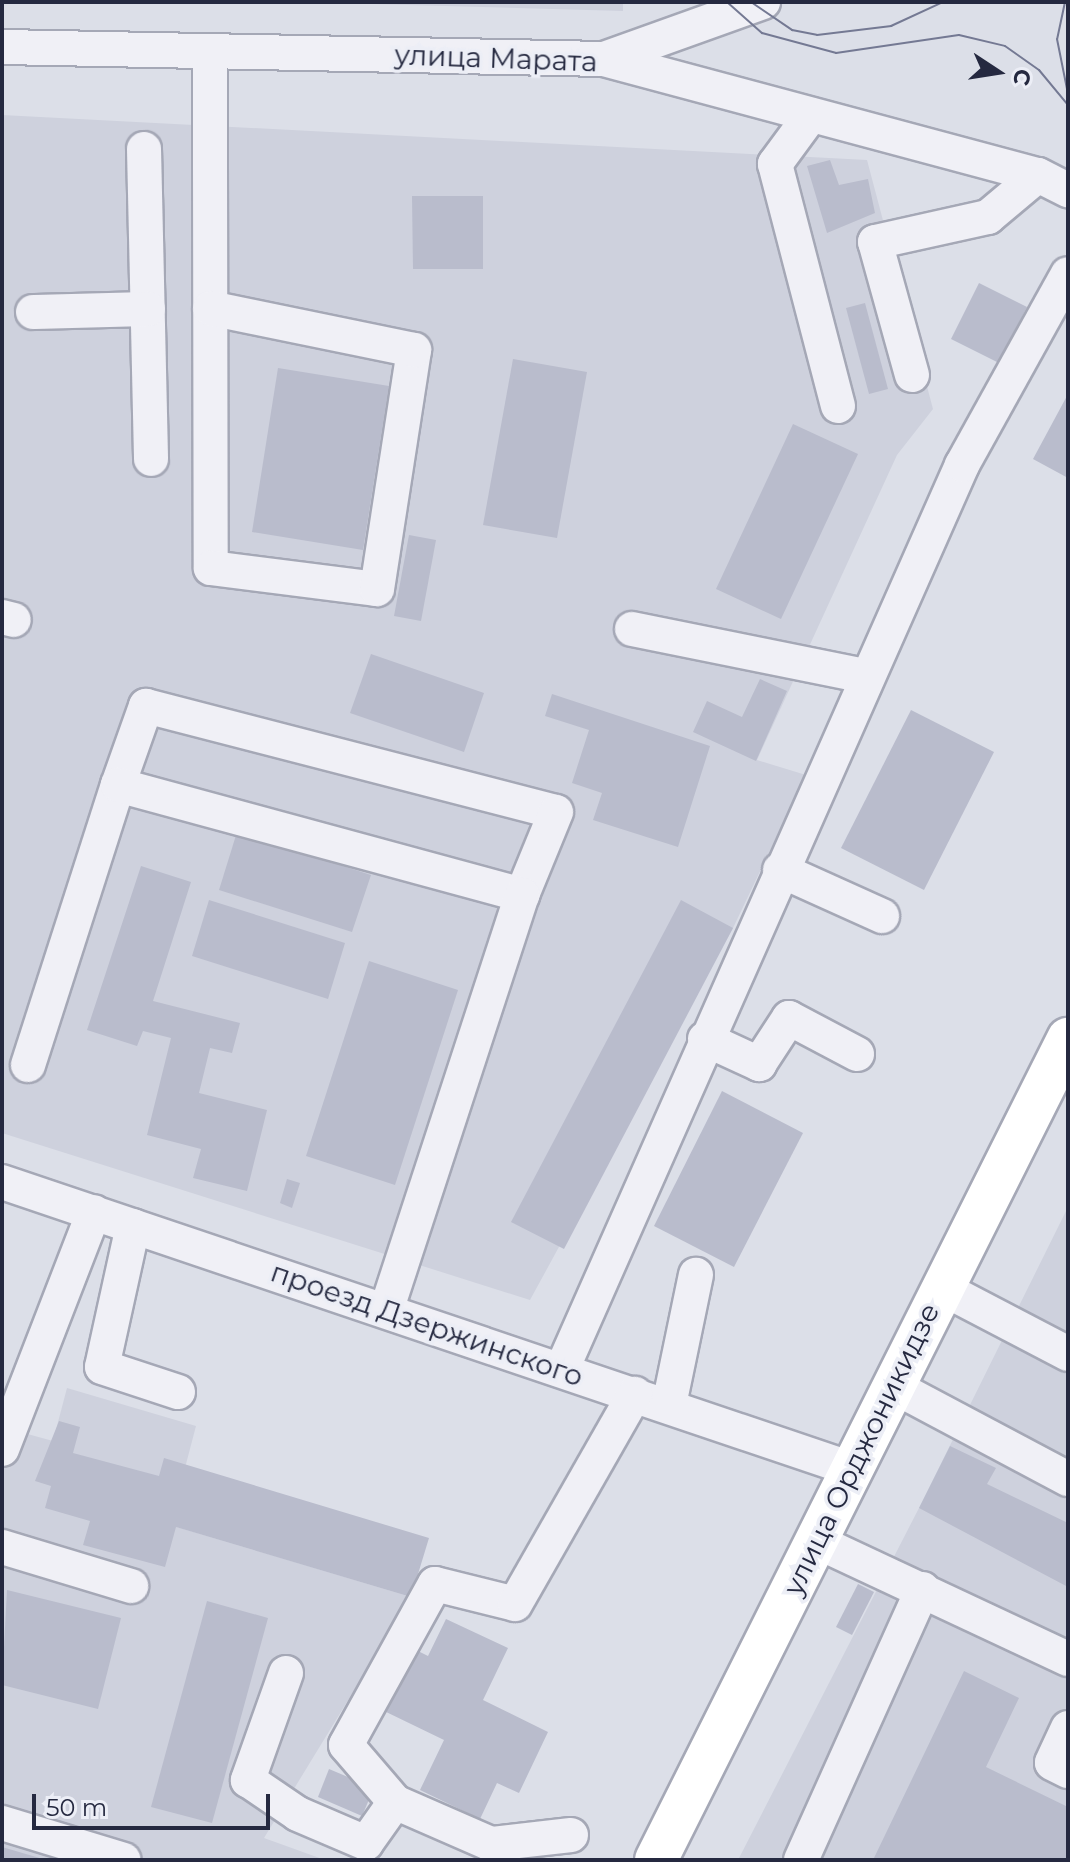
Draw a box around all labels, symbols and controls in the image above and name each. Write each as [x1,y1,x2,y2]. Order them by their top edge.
north arrow [958,32,1038,112]
street label: улица Марата [394,38,598,78]
text: С [1007,66,1037,88]
street label: проезд Дзержинского [266,1255,588,1393]
street label: улица Орджоникидзе [776,1298,946,1600]
scale bar [36,1778,274,1828]
text: 50 m [46,1793,107,1822]

